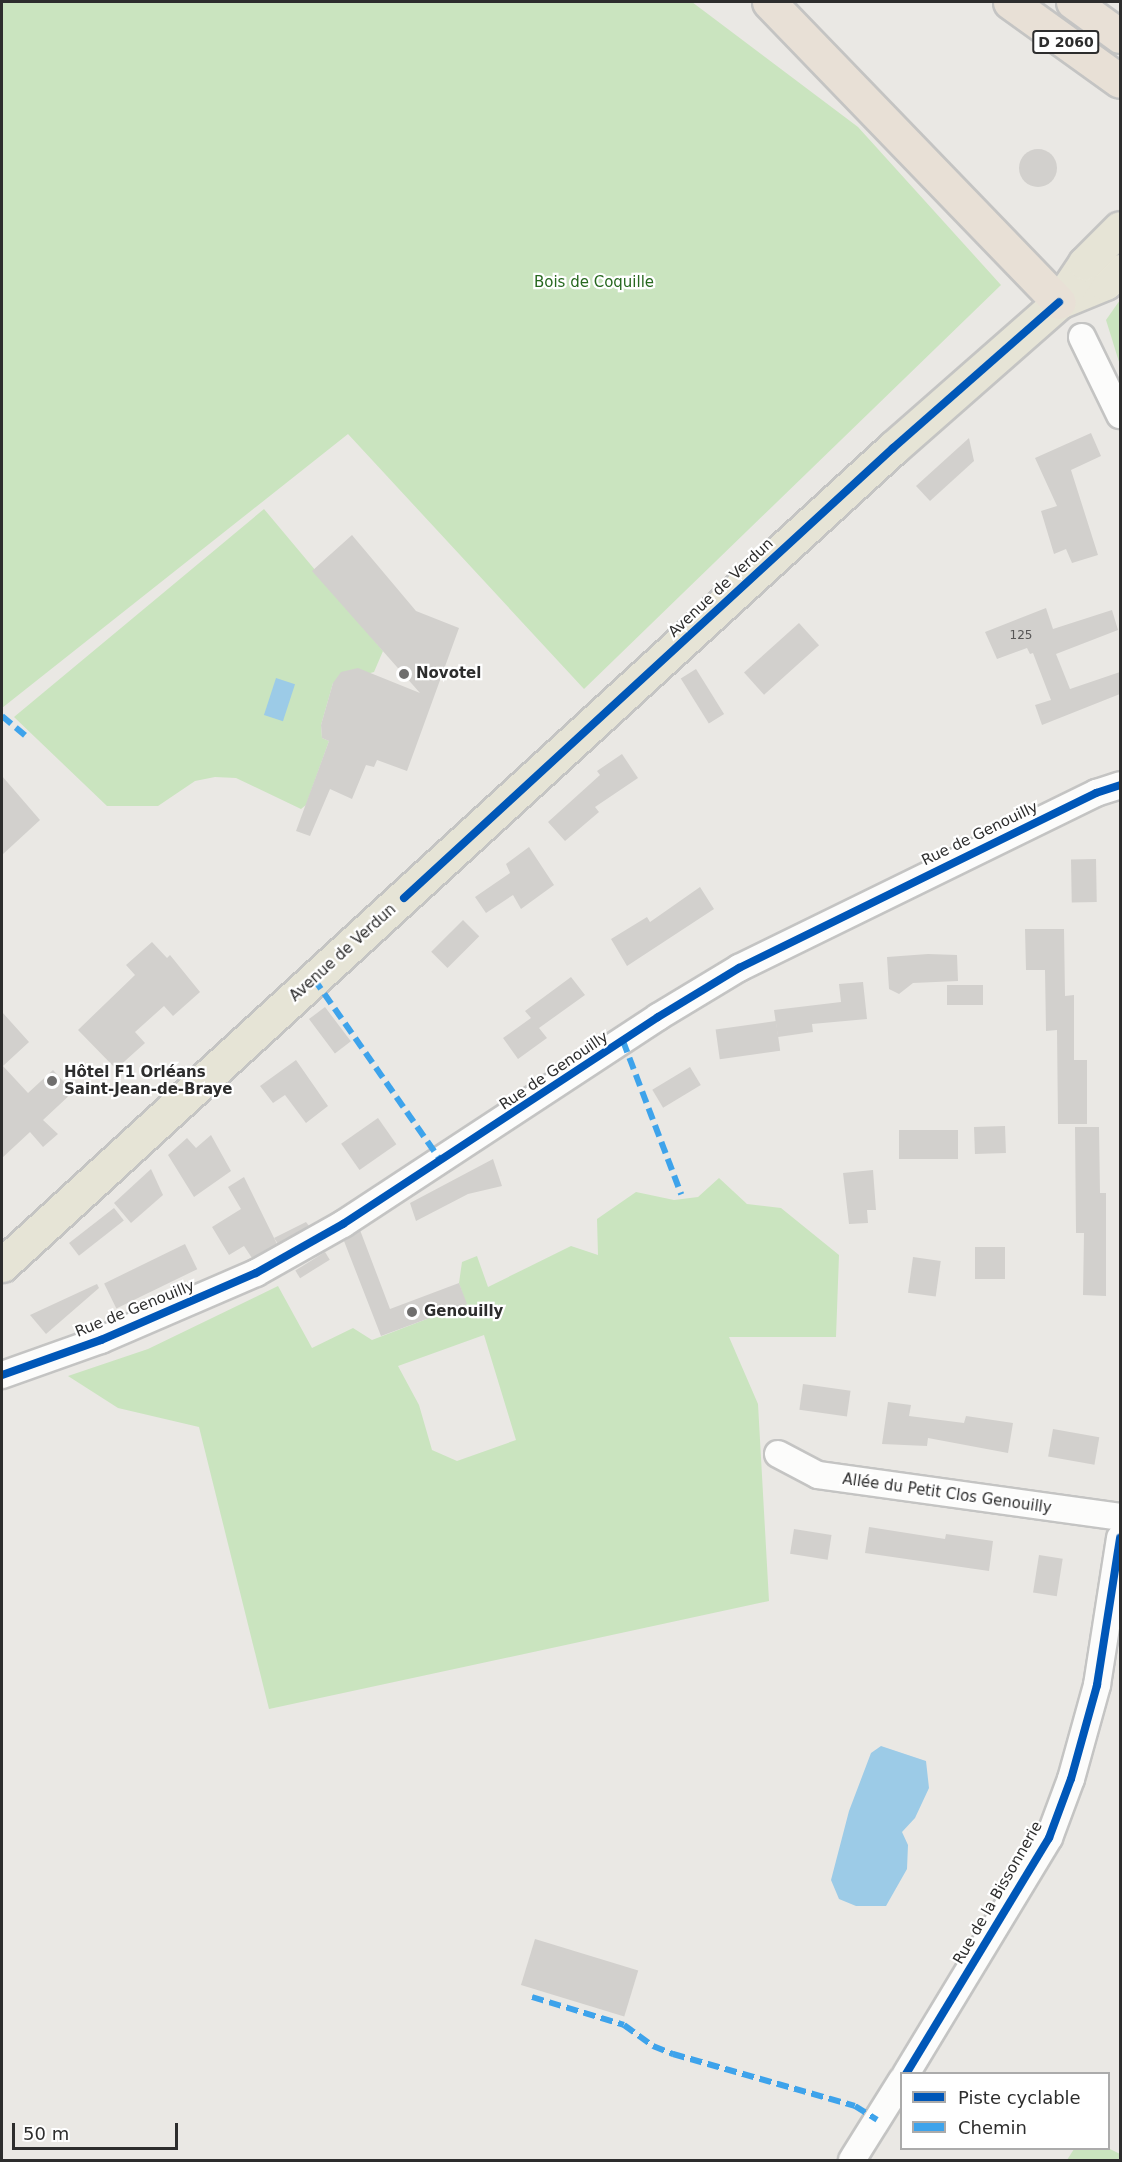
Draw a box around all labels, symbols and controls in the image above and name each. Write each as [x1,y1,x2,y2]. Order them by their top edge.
road number: D 2060 [1032,31,1100,53]
park label: Bois de Coquille [534,274,654,292]
street label: Avenue de Verdun [665,535,777,641]
house number: 125 [1010,629,1032,643]
place label: Novotel [416,665,481,683]
marker: Novotel [397,667,411,681]
street label: Rue de Genouilly [919,798,1041,870]
street label: Avenue de Verdun [286,901,400,1005]
street label: Rue de Genouilly [496,1028,612,1114]
place label: Hôtel F1 Orléans Saint-Jean-de-Braye [64,1063,233,1098]
marker: Hôtel F1 Orléans Saint-Jean-de-Braye [45,1074,59,1088]
street label: Rue de Genouilly [73,1277,197,1341]
place label: Genouilly [424,1303,503,1321]
marker: Genouilly [405,1305,419,1319]
street label: Allée du Petit Clos Genouilly [841,1470,1053,1518]
street label: Rue de la Bissonnerie [950,1818,1046,1968]
legend [900,2072,1110,2150]
text: Piste cyclable [958,2087,1081,2108]
scale bar [15,2111,182,2149]
text: Chemin [958,2117,1027,2138]
text: 50 m [23,2123,69,2144]

